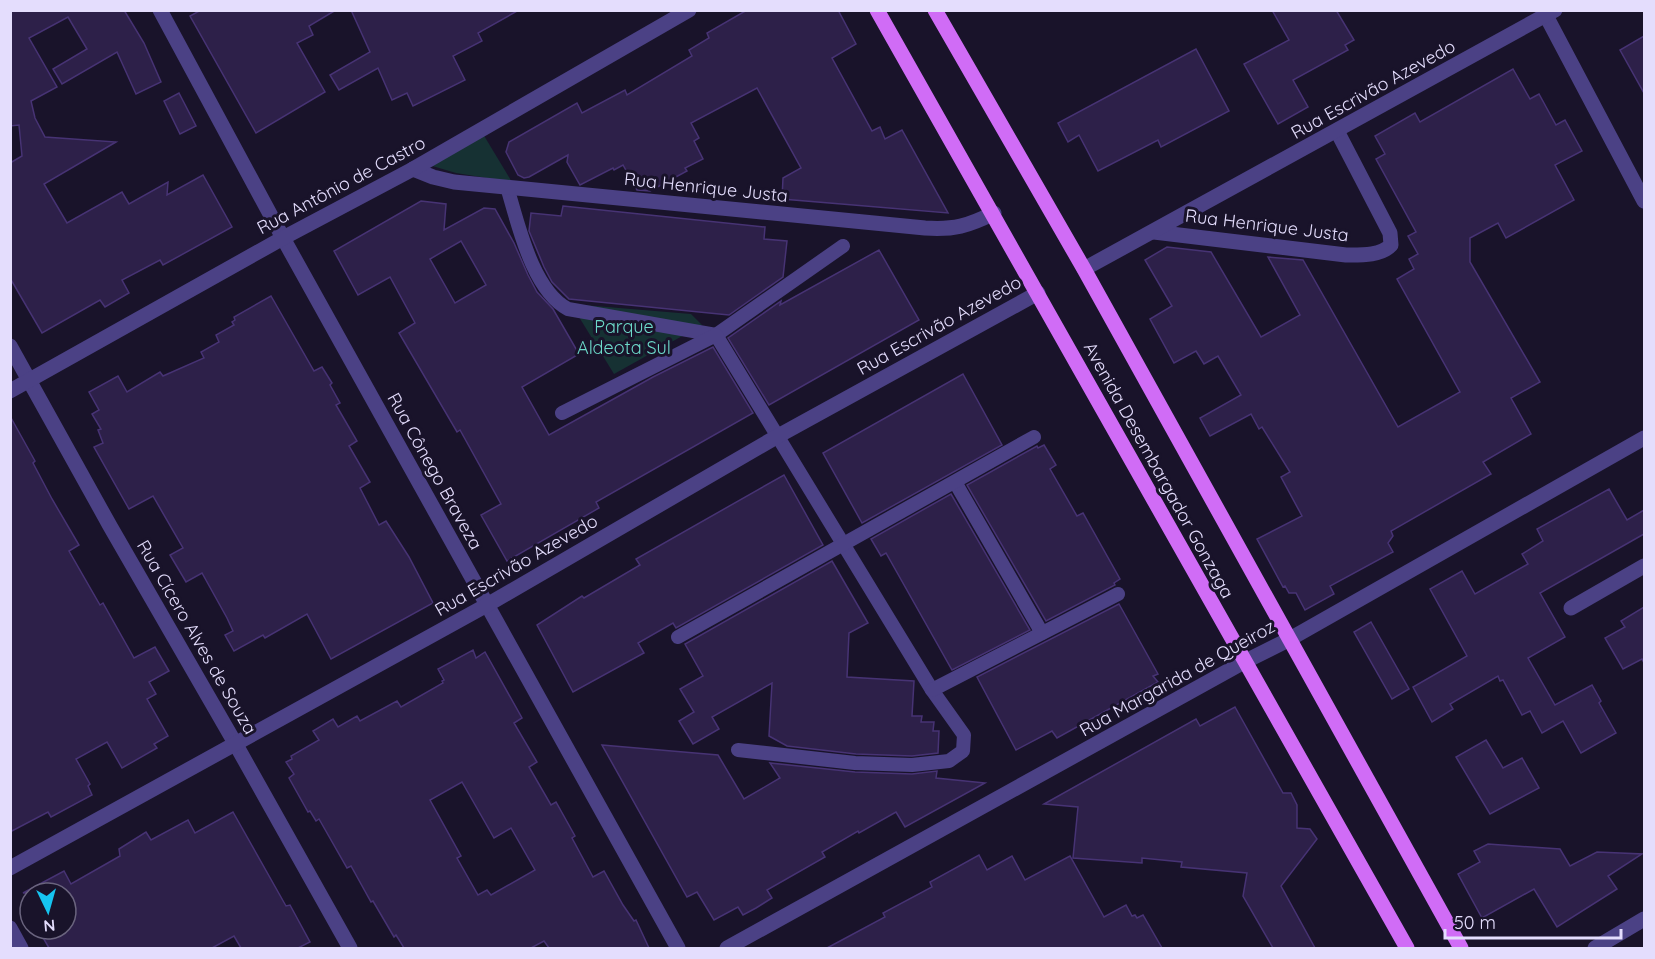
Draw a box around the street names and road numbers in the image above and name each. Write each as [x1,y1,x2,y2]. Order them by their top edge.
street label: Rua Escrivão Azevedo [1287,34,1459,144]
street label: Rua Antônio de Castro [253,131,429,239]
street label: Rua Henrique Justa [623,167,789,207]
street label: Rua Henrique Justa [1184,204,1350,246]
street label: Rua Escrivão Azevedo [853,270,1025,380]
street label: Avenida Desembargador Gonzaga [1079,338,1239,602]
street label: Rua Cônego Braveza [382,388,488,554]
street label: Rua Escrivão Azevedo [430,509,602,621]
street label: Rua Cícero Alves de Souza [132,536,262,738]
street label: Rua Margarida de Queiroz [1075,615,1279,741]

